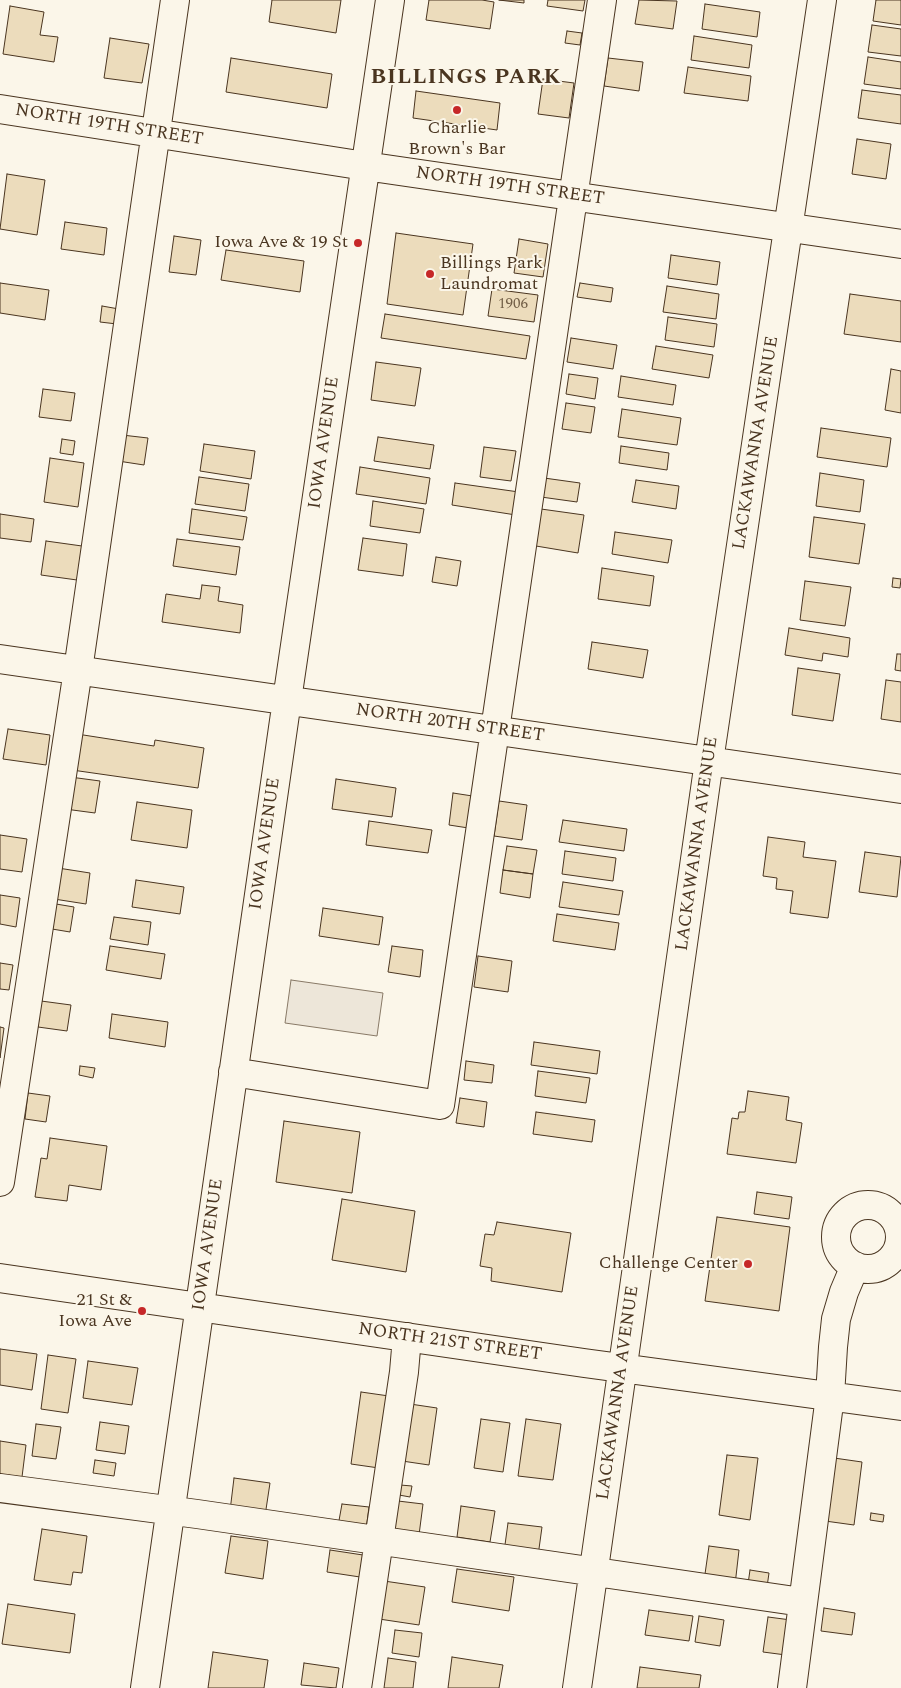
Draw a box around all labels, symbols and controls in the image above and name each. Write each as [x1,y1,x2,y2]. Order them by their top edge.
district label: BILLINGS PARK [369,66,563,92]
street label: NORTH 19TH STREET [13,100,205,152]
marker: Charlie Brown's Bar [451,104,463,116]
place label: Charlie Brown's Bar [408,118,506,160]
street label: NORTH 19TH STREET [414,163,606,211]
place label: Iowa Ave & 19 St [214,232,348,254]
marker: Iowa Ave & 19 St [352,237,364,249]
place label: Billings Park Laundromat [440,253,543,296]
marker: Billings Park Laundromat [424,268,436,280]
house number: 1906 [498,296,528,314]
street label: LACKAWANNA AVENUE [729,335,785,551]
street label: IOWA AVENUE [305,375,345,511]
street label: NORTH 20TH STREET [354,700,546,748]
street label: LACKAWANNA AVENUE [672,735,724,953]
street label: IOWA AVENUE [246,776,286,912]
street label: IOWA AVENUE [189,1177,229,1313]
place label: Challenge Center [599,1253,738,1275]
marker: Challenge Center [742,1258,754,1270]
street label: LACKAWANNA AVENUE [593,1284,645,1502]
place label: 21 St & Iowa Ave [58,1290,132,1332]
marker: 21 St & Iowa Ave [136,1305,148,1317]
street label: NORTH 21ST STREET [357,1319,543,1367]

